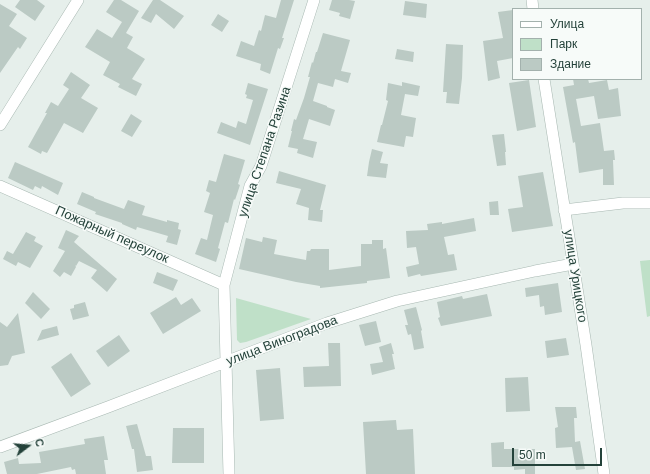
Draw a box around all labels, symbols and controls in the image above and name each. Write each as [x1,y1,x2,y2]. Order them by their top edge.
legend [512,8,642,80]
text: Улица [550,17,584,31]
text: Парк [550,37,577,51]
text: Здание [550,57,591,71]
street label: улица Степана Разина [235,85,295,219]
street label: Пожарный переулок [53,203,171,267]
street label: улица Урицкого [560,229,590,323]
street label: улица Виноградова [224,313,340,369]
north arrow [8,426,48,466]
text: С [33,437,46,448]
scale bar [514,440,604,466]
text: 50 m [519,448,546,462]

